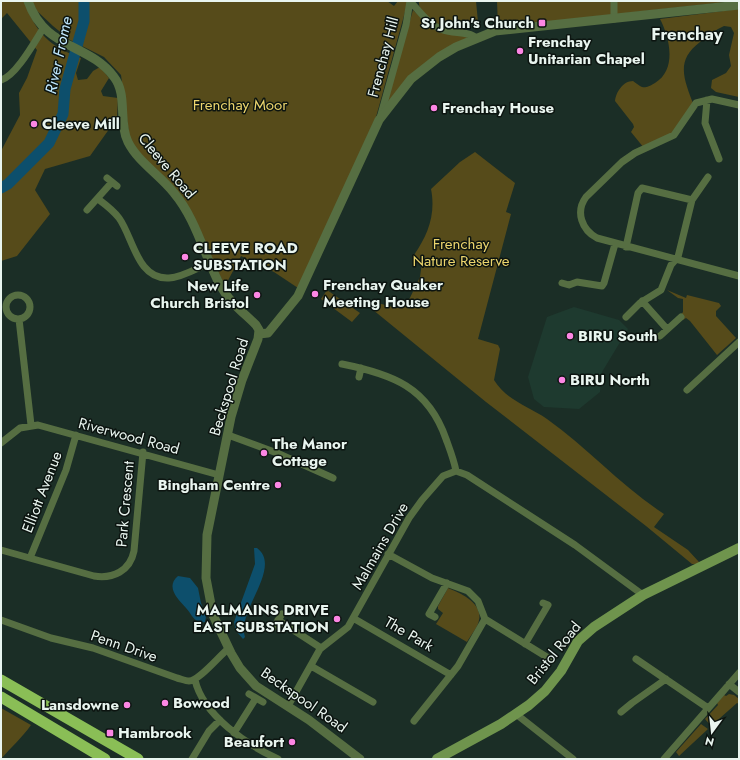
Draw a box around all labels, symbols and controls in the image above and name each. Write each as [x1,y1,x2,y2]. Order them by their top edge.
place label: St John's Church [421,12,534,34]
water label: River Frome [39,14,78,96]
street label: Frenchay Hill [362,14,404,100]
marker: St John's Church [537,18,547,28]
district label: Frenchay [651,22,724,46]
place label: Frenchay Unitarian Chapel [528,31,645,70]
marker: Frenchay Unitarian Chapel [515,46,525,56]
park label: Frenchay Moor [193,94,288,116]
place label: Frenchay House [442,97,555,119]
marker: Frenchay House [429,103,439,113]
place label: Cleeve Mill [42,113,120,135]
marker: Cleeve Mill [29,119,39,129]
street label: Cleeve Road [133,128,201,204]
park label: Frenchay Nature Reserve [412,233,510,272]
place label: CLEEVE ROAD SUBSTATION [193,237,298,276]
marker: CLEEVE ROAD SUBSTATION [180,252,190,262]
place label: Frenchay Quaker Meeting House [323,274,444,313]
place label: New Life Church Bristol [150,275,249,314]
marker: Frenchay Quaker Meeting House [310,289,320,299]
marker: New Life Church Bristol [252,290,262,300]
place label: BIRU South [578,325,658,347]
marker: BIRU South [565,331,575,341]
street label: Beckspool Road [204,335,254,439]
place label: BIRU North [570,369,650,391]
marker: BIRU North [557,375,567,385]
street label: Riverwood Road [76,412,182,460]
place label: The Manor Cottage [272,433,348,472]
street label: Elliott Avenue [16,448,68,536]
marker: The Manor Cottage [259,448,269,458]
street label: Park Crescent [110,460,140,548]
place label: Bingham Centre [158,474,270,496]
marker: Bingham Centre [273,480,283,490]
street label: Malmains Drive [346,498,414,594]
place label: MALMAINS DRIVE EAST SUBSTATION [193,599,329,638]
street label: The Park [380,611,438,657]
marker: MALMAINS DRIVE EAST SUBSTATION [332,614,342,624]
street label: Bristol Road [522,617,586,689]
street label: Penn Drive [88,624,161,668]
street label: Beckspool Road [256,662,352,738]
place label: Bowood [173,692,230,714]
place label: Lansdowne [41,694,119,716]
marker: Bowood [160,698,170,708]
marker: Lansdowne [122,700,132,710]
north arrow [692,712,732,752]
place label: Hambrook [118,722,192,744]
marker: Hambrook [105,728,115,738]
place label: Beaufort [224,731,284,753]
text: N [703,733,716,751]
marker: Beaufort [287,737,297,747]

